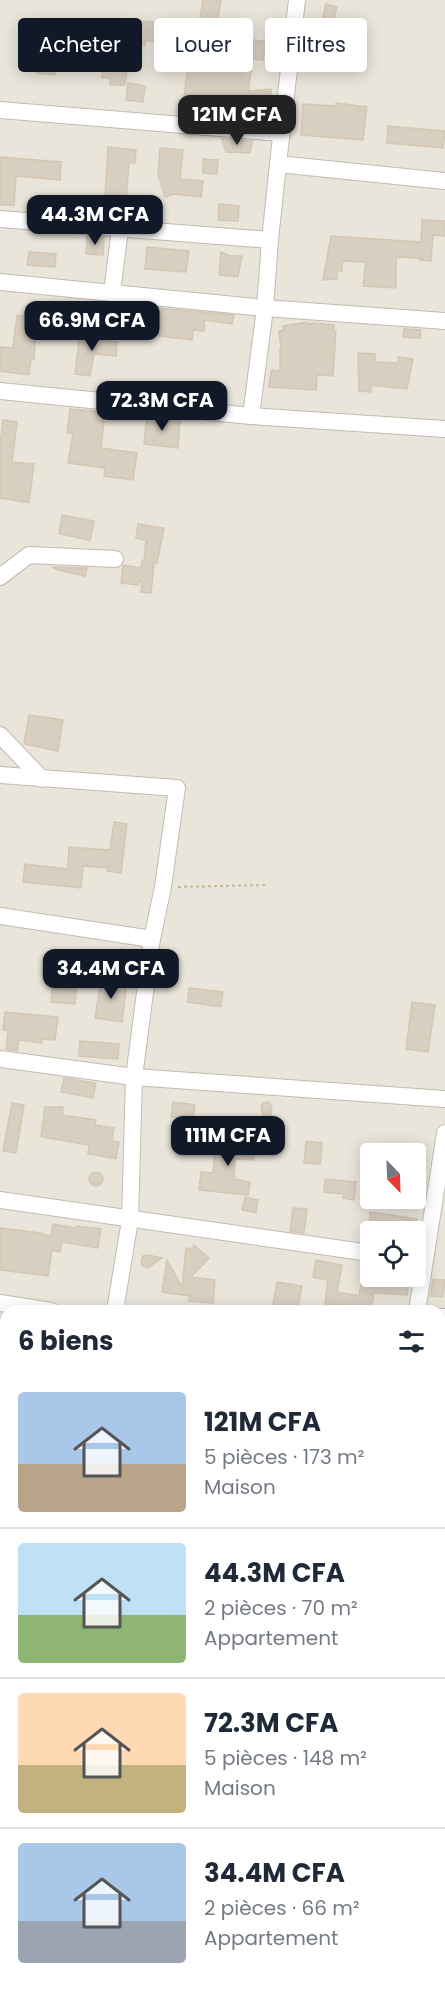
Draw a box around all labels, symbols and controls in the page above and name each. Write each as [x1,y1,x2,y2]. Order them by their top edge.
chip: Acheter [18,18,142,72]
chip: Louer [154,18,253,72]
chip: Filtres [265,18,367,72]
pin: 121M CFA [175,95,299,146]
text: 121M CFA [192,100,282,128]
pin: 44.3M CFA [26,195,164,246]
text: 44.3M CFA [41,200,149,228]
pin: 66.9M CFA [23,301,161,352]
text: 66.9M CFA [39,306,145,334]
pin: 72.3M CFA [93,381,231,432]
text: 72.3M CFA [110,386,214,414]
pin: 34.4M CFA [42,949,180,1000]
text: 34.4M CFA [57,954,165,982]
pin: 111M CFA [166,1116,290,1167]
text: 111M CFA [185,1121,271,1149]
north arrow [360,1143,426,1209]
map controls [360,1143,426,1287]
button: locate [360,1221,426,1287]
text: 6 biens [18,1323,113,1359]
icon: filters [395,1325,428,1358]
text: 121M CFA [204,1404,321,1440]
icon: home [66,1416,138,1488]
text: 5 pièces · 173 m² [204,1443,364,1471]
text: Maison [204,1473,276,1501]
text: 44.3M CFA [204,1555,345,1591]
icon: home [66,1567,138,1639]
text: 2 pièces · 70 m² [204,1594,358,1622]
text: Appartement [204,1624,338,1652]
text: 72.3M CFA [204,1705,338,1741]
icon: home [66,1717,138,1789]
text: 5 pièces · 148 m² [204,1744,367,1772]
text: Maison [204,1774,276,1802]
text: 34.4M CFA [204,1855,345,1891]
icon: home [66,1867,138,1939]
text: 2 pièces · 66 m² [204,1894,360,1922]
text: Appartement [204,1924,338,1952]

